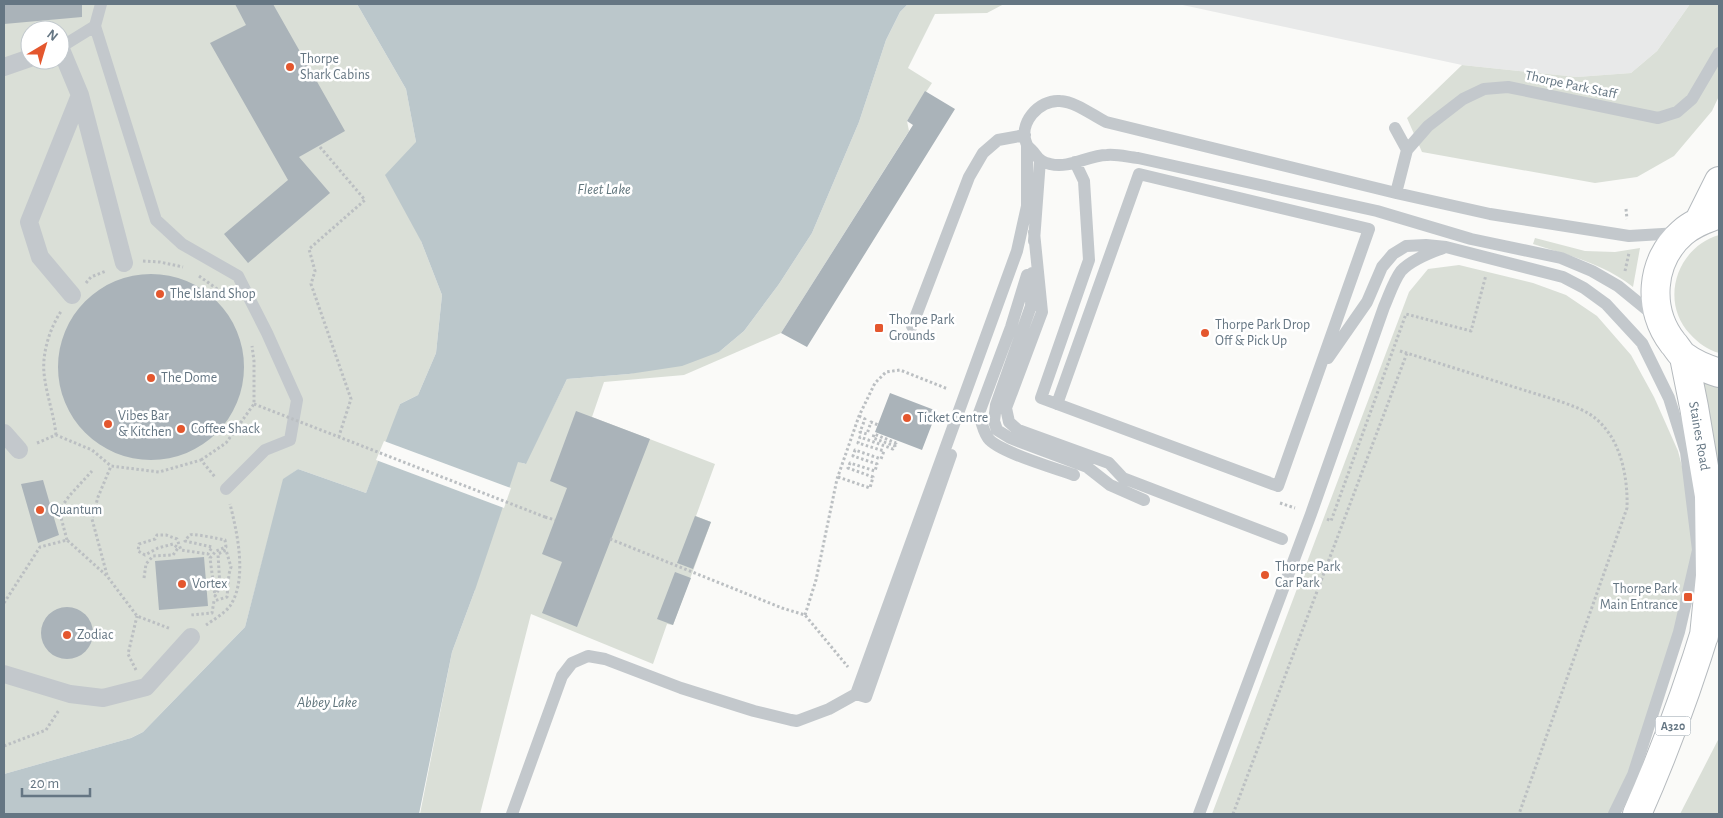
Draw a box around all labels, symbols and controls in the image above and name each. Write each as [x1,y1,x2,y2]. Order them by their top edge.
north arrow [20,20,70,70]
text: N [44,27,61,44]
place label: Thorpe Shark Cabins [300,52,370,82]
marker: Thorpe Shark Cabins [284,61,296,73]
street label: Thorpe Park Staff [1524,68,1619,102]
water label: Fleet Lake [577,182,631,197]
place label: The Island Shop [170,287,256,301]
marker: The Island Shop [154,288,166,300]
place label: Thorpe Park Grounds [889,313,955,343]
place label: Thorpe Park Drop Off & Pick Up [1215,318,1310,348]
marker: Thorpe Park Grounds [873,322,885,334]
marker: Thorpe Park Drop Off & Pick Up [1199,327,1211,339]
place label: The Dome [161,371,217,385]
marker: The Dome [145,372,157,384]
street label: Staines Road [1686,400,1712,472]
place label: Vibes Bar & Kitchen [118,409,172,439]
place label: Ticket Centre [917,411,988,425]
marker: Ticket Centre [901,412,913,424]
marker: Vibes Bar & Kitchen [102,418,114,430]
place label: Coffee Shack [191,422,261,436]
marker: Coffee Shack [175,423,187,435]
place label: Quantum [50,503,102,517]
marker: Quantum [34,504,46,516]
place label: Thorpe Park Car Park [1275,560,1341,590]
marker: Thorpe Park Car Park [1259,569,1271,581]
place label: Vortex [192,577,227,591]
marker: Vortex [176,578,188,590]
place label: Thorpe Park Main Entrance [1600,582,1679,612]
marker: Thorpe Park Main Entrance [1682,591,1694,603]
place label: Zodiac [77,628,114,642]
marker: Zodiac [61,629,73,641]
water label: Abbey Lake [296,695,357,710]
road number: A320 [1656,716,1690,736]
scale bar [22,766,90,798]
text: 20 m [30,776,59,791]

